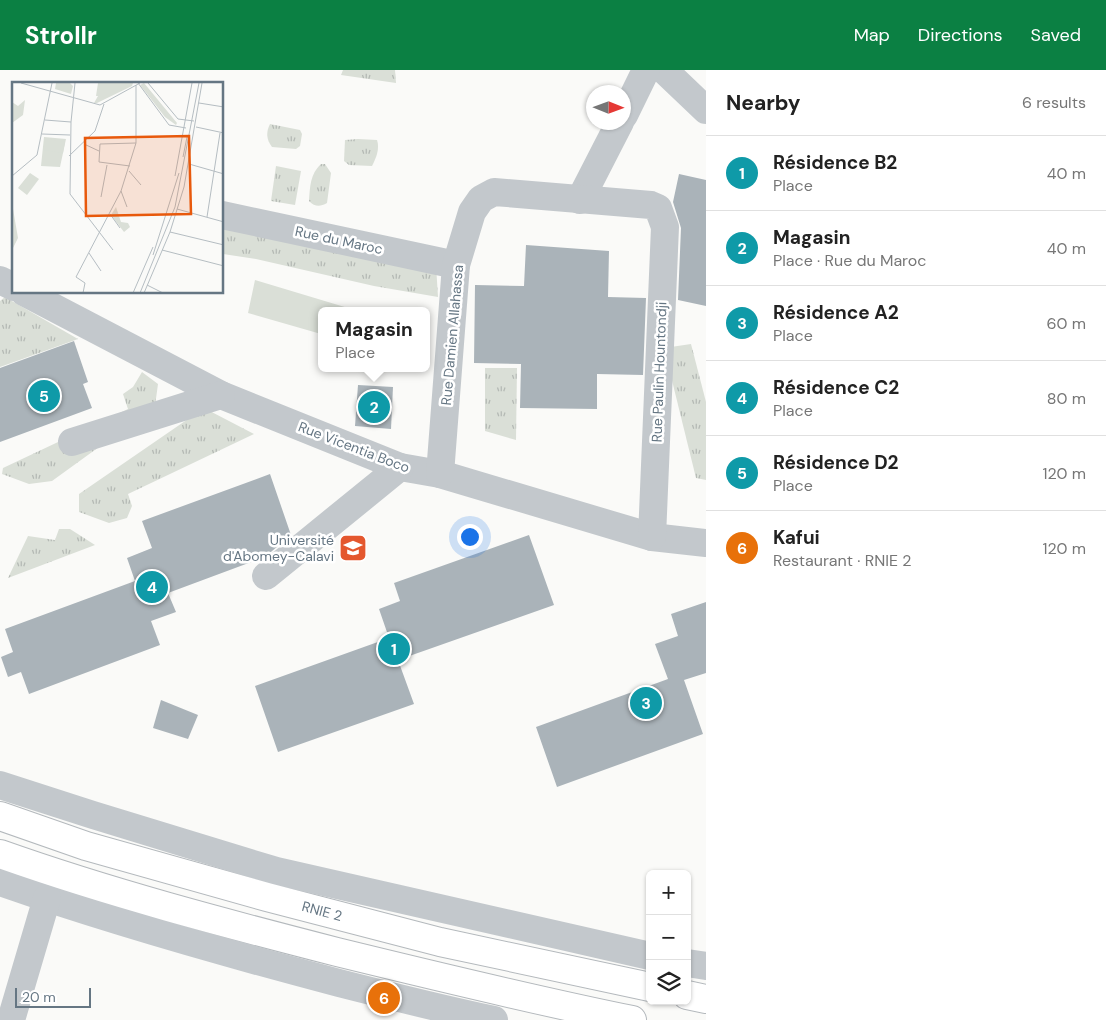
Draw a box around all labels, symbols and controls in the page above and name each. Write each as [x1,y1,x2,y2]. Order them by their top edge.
text: Strollr [25,20,97,51]
text: Map [854,23,890,47]
text: Directions [918,23,1003,47]
text: Saved [1031,23,1081,47]
inset map [12,82,224,294]
north arrow [586,85,631,130]
text: Nearby [726,89,800,117]
text: 6 results [1022,92,1086,113]
text: Résidence B2 [773,150,897,175]
text: 1 [739,163,745,184]
text: 40 m [1047,163,1086,184]
text: Place [773,175,813,196]
street label: Rue du Maroc [294,222,384,258]
text: Magasin [773,225,850,250]
text: 2 [737,238,747,259]
text: 40 m [1047,238,1086,259]
text: Place · Rue du Maroc [773,250,926,271]
street label: Rue Damien Allahassa [437,264,467,406]
text: Résidence A2 [773,300,899,325]
street label: Rue Paulin Hountondji [648,301,670,443]
popup [318,307,430,372]
text: 3 [737,313,747,334]
text: 60 m [1046,313,1086,334]
text: Magasin [335,317,413,342]
text: Place [773,325,813,346]
text: Place [335,342,375,363]
text: Résidence C2 [773,375,899,400]
pin: 5 [28,377,60,415]
pin: 2 [358,388,390,426]
text: 4 [737,388,747,409]
text: 80 m [1047,388,1086,409]
text: Place [773,400,813,421]
street label: Rue Vicentia Boco [296,417,412,477]
text: Résidence D2 [773,450,898,475]
text: 5 [737,463,747,484]
text: 120 m [1042,463,1086,484]
text: Place [773,475,813,496]
your location [457,524,483,550]
text: Kafui [773,525,820,550]
place label: Université d'Abomey-Calavi [223,531,334,565]
school or university icon: Université d'Abomey-Calavi [338,533,368,563]
text: 6 [737,538,747,559]
text: 120 m [1042,538,1086,559]
text: Restaurant · RNIE 2 [773,550,912,571]
pin: 4 [136,568,168,606]
pin: 1 [378,630,410,668]
pin: 3 [630,684,662,722]
map controls [646,870,691,1005]
button: + [646,870,691,915]
street label: RNIE 2 [300,897,344,925]
button: − [646,915,691,960]
button: layers [646,960,691,1005]
pin: 6 [368,979,400,1017]
scale bar [15,985,91,1008]
text: 20 m [22,988,56,1006]

